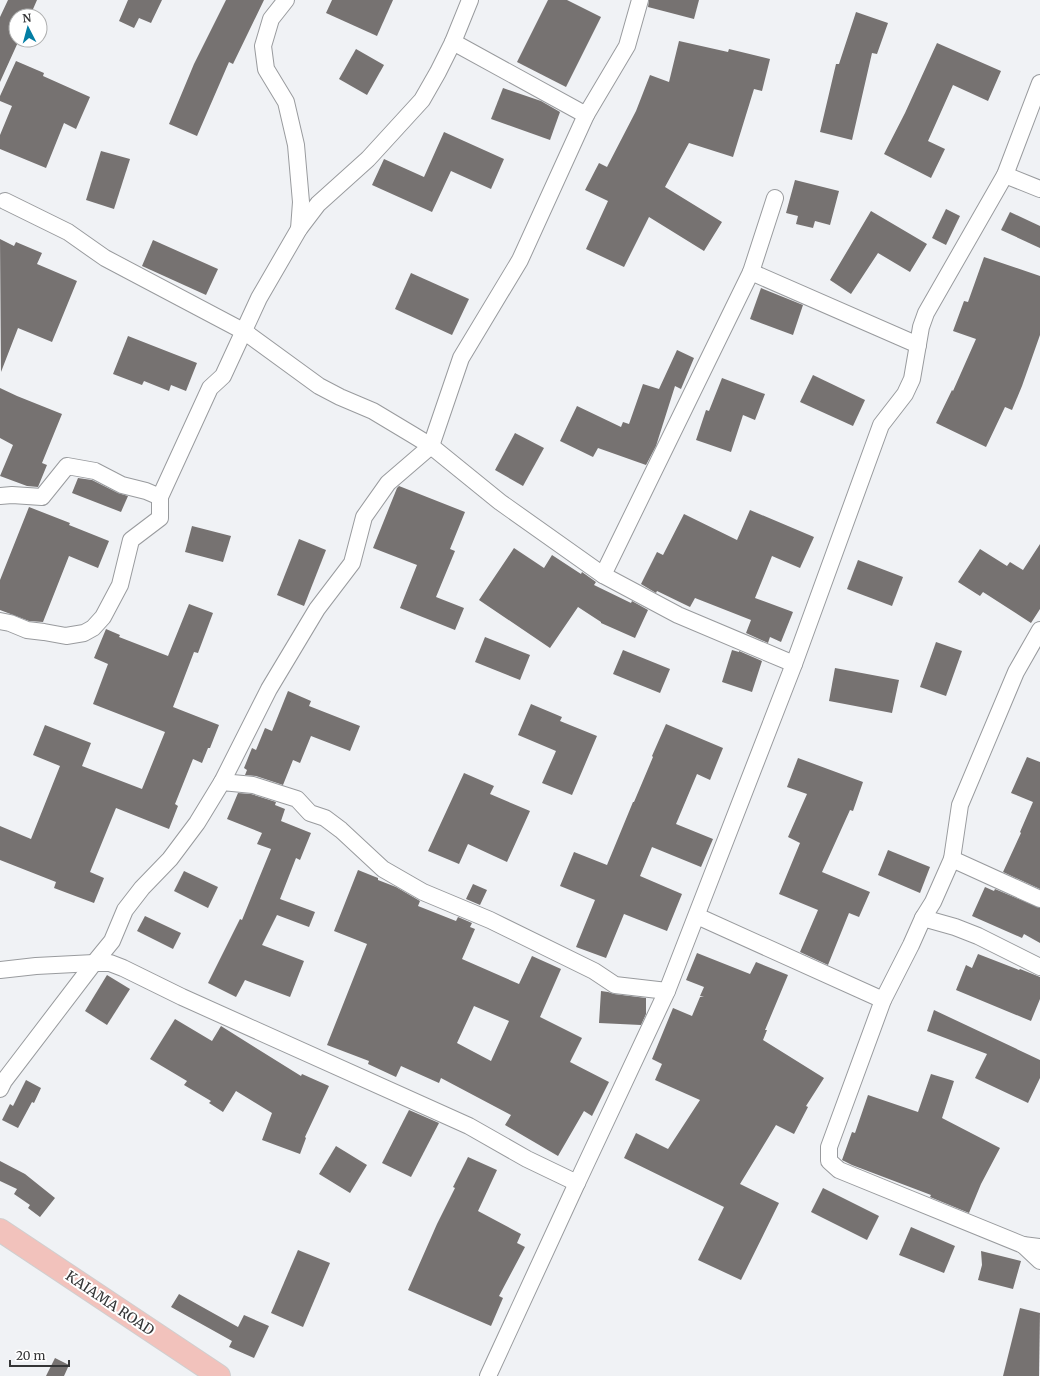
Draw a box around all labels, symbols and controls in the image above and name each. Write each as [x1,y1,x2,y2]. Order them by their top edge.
north arrow [8,8,48,48]
text: N [22,11,32,25]
street label: KAIAMA ROAD [62,1267,158,1340]
scale bar [10,1342,69,1368]
text: 20 m [16,1348,45,1363]

